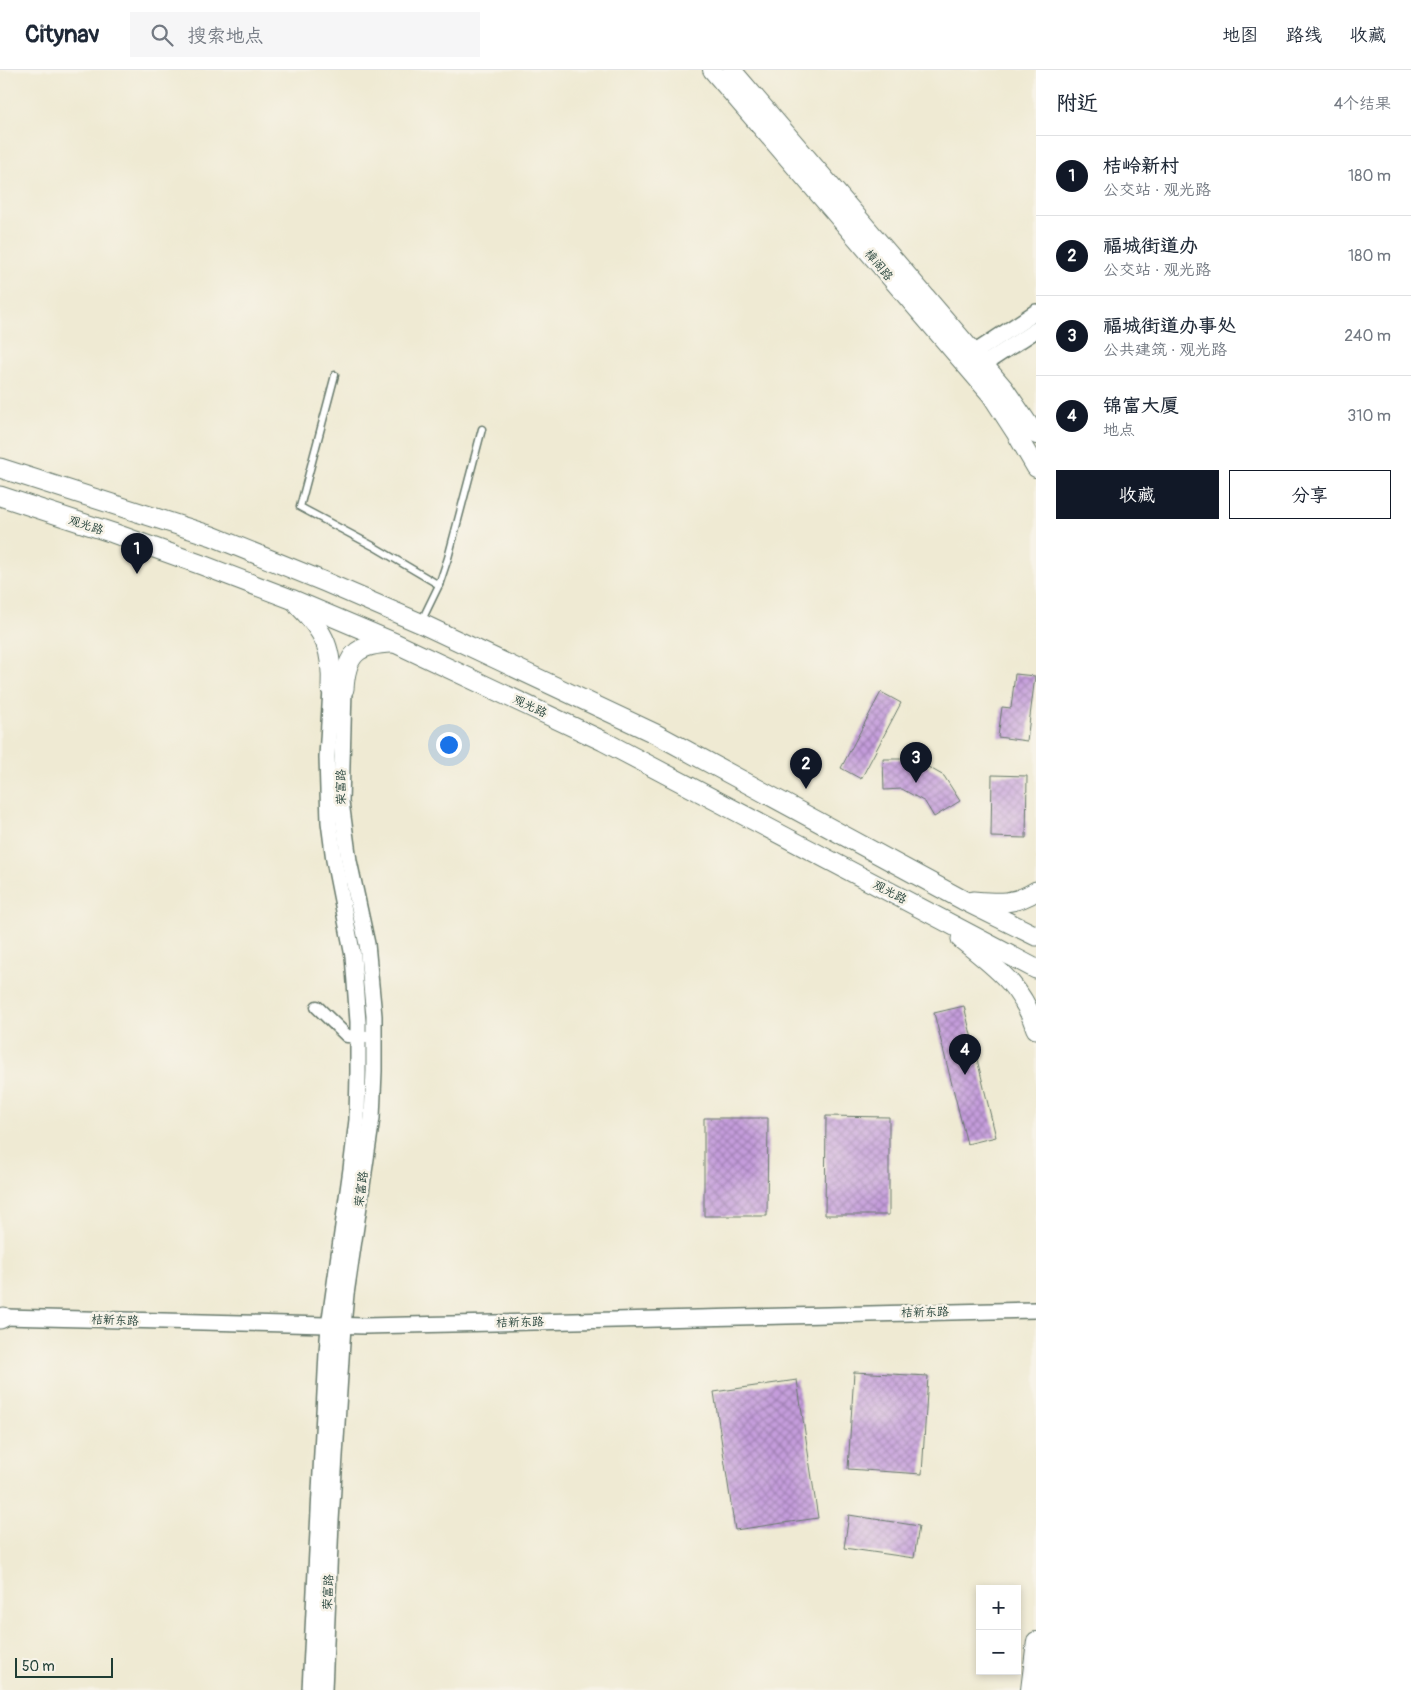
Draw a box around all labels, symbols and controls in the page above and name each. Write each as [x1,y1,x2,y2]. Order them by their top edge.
search box [130,12,480,57]
text: Citynav [25,20,100,49]
icon: search [148,21,176,49]
text: 搜索地点 [188,24,264,48]
text: 地图 [1222,24,1258,47]
text: 路线 [1286,24,1322,47]
text: 收藏 [1350,24,1386,47]
text: 附近 [1056,90,1098,117]
text: 4个结果 [1334,94,1391,114]
text: 桔岭新村 [1103,154,1179,178]
text: 1 [1069,166,1075,186]
text: 180 m [1348,166,1391,186]
text: 公交站 · 观光路 [1103,180,1211,200]
text: 福城街道办 [1103,234,1198,258]
text: 2 [1068,246,1076,266]
text: 180 m [1348,246,1391,266]
street label: 樟阁路 [861,247,896,284]
text: 公交站 · 观光路 [1103,260,1211,280]
text: 福城街道办事处 [1103,314,1236,338]
text: 3 [1068,326,1076,346]
text: 240 m [1344,326,1391,346]
text: 公共建筑 · 观光路 [1103,340,1227,360]
text: 锦富大厦 [1103,394,1179,418]
text: 4 [1067,406,1077,426]
text: 310 m [1347,406,1391,426]
text: 地点 [1103,420,1135,440]
button: 收藏 [1056,470,1219,519]
button: 分享 [1229,470,1391,519]
street label: 观光路 [66,513,105,538]
pin: 1 [121,533,153,574]
street label: 观光路 [510,692,549,721]
your location [436,732,462,758]
pin: 3 [900,742,932,783]
pin: 2 [790,748,822,789]
street label: 荣富路 [334,769,349,805]
street label: 观光路 [870,877,909,908]
pin: 4 [949,1034,981,1075]
street label: 荣富路 [352,1170,371,1208]
street label: 桔新东路 [901,1305,949,1320]
street label: 桔新东路 [91,1312,139,1329]
street label: 桔新东路 [496,1315,544,1330]
street label: 荣富路 [320,1574,337,1610]
map controls [976,1585,1021,1675]
button: + [976,1585,1021,1630]
button: − [976,1630,1021,1675]
scale bar [15,1655,112,1678]
text: 50 m [22,1658,55,1675]

